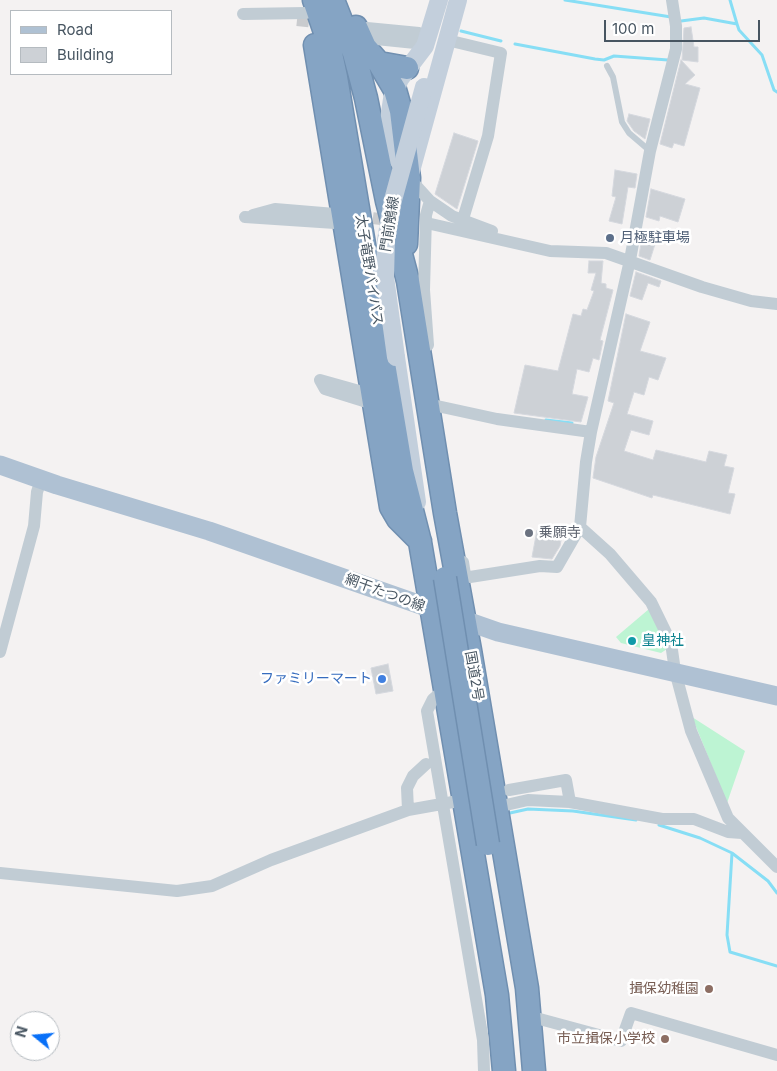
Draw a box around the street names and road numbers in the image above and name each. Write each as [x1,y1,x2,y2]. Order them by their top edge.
street label: 門前鵤線 [377,195,403,253]
street label: 太子竜野バイパス [352,213,386,327]
street label: 網干たつの線 [343,571,427,615]
street label: 国道2号 [461,650,487,702]

